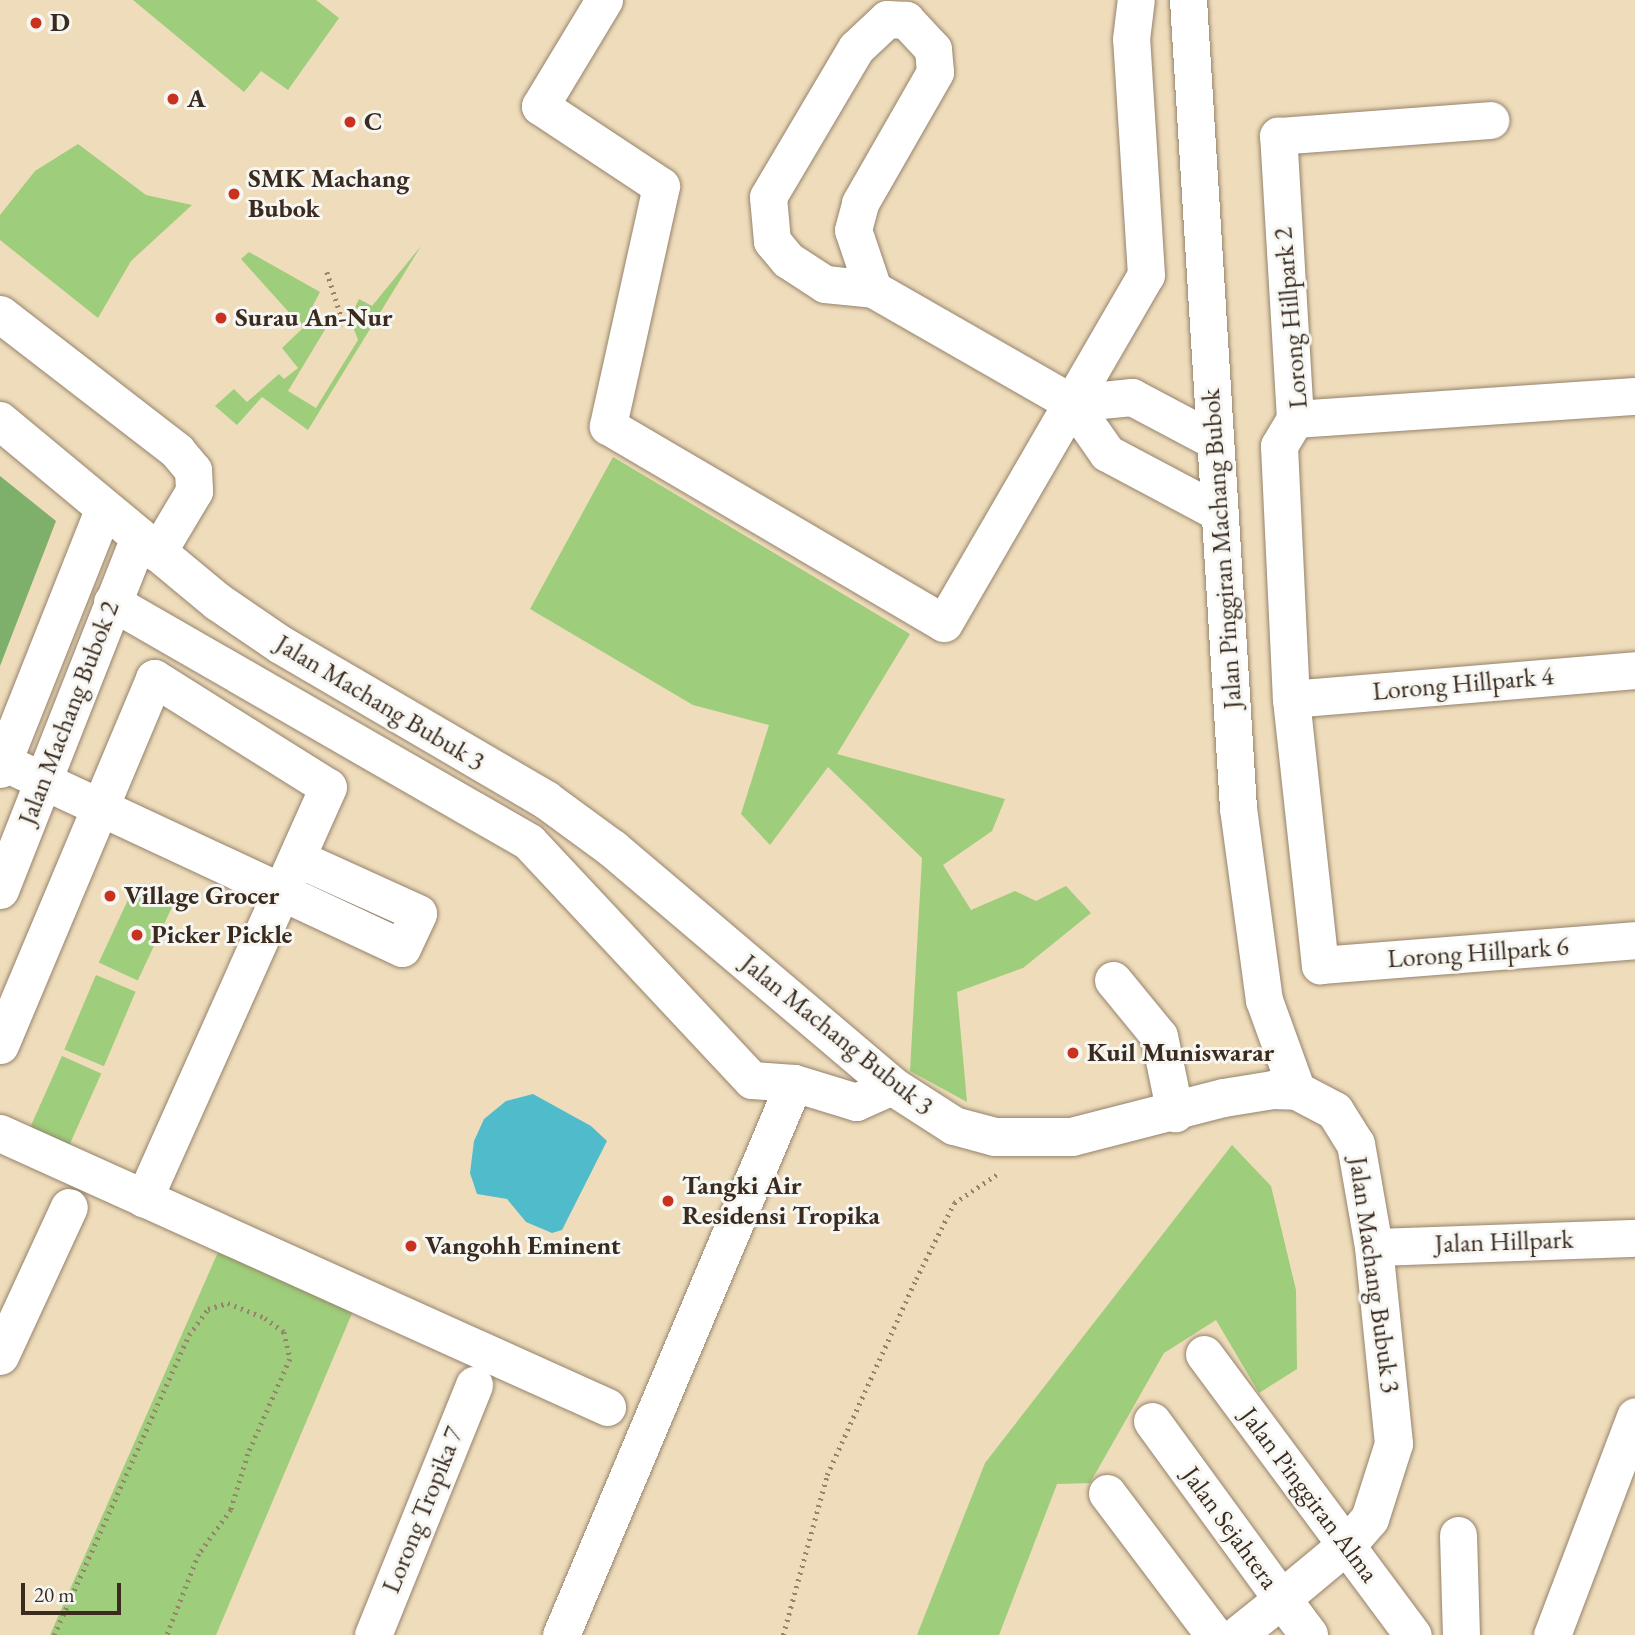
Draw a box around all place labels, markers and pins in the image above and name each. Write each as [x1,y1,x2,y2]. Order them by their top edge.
place label: D [50,7,70,39]
marker: D [28,15,44,31]
place label: A [187,83,206,115]
marker: A [165,91,181,107]
place label: C [364,106,382,138]
marker: C [342,114,358,130]
place label: SMK Machang Bubok [248,163,410,224]
marker: SMK Machang Bubok [226,186,242,202]
place label: Surau An-Nur [235,302,393,334]
marker: Surau An-Nur [213,310,229,326]
place label: Village Grocer [124,880,279,912]
marker: Village Grocer [102,888,118,904]
place label: Picker Pickle [151,919,292,951]
marker: Picker Pickle [129,927,145,943]
place label: Kuil Muniswarar [1087,1037,1274,1069]
marker: Kuil Muniswarar [1065,1045,1081,1061]
place label: Tangki Air Residensi Tropika [682,1170,880,1232]
marker: Tangki Air Residensi Tropika [660,1193,676,1209]
place label: Vangohh Eminent [425,1230,621,1262]
marker: Vangohh Eminent [403,1238,419,1254]

